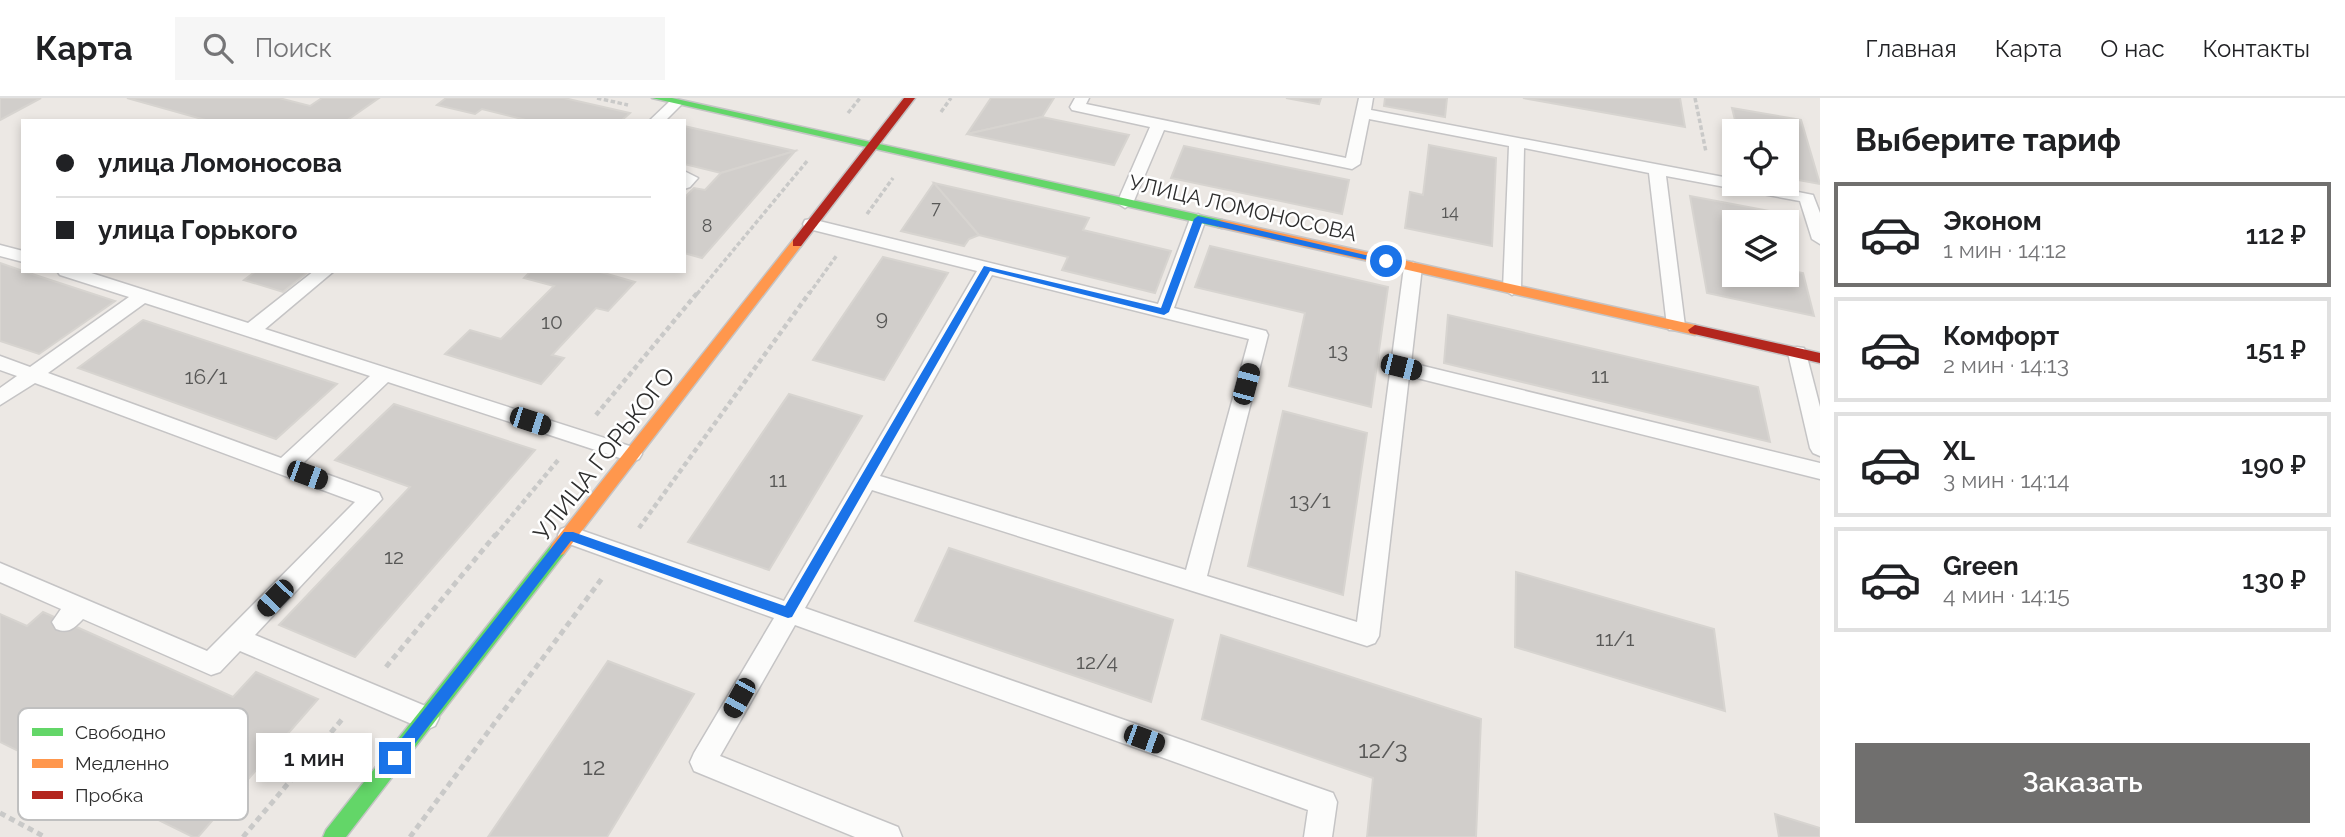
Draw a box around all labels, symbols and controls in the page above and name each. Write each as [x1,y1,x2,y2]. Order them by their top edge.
search box [175,17,665,80]
text: Карта [35,29,133,68]
icon: search [199,29,237,67]
text: Поиск [255,33,332,63]
text: Главная [1865,34,1957,63]
text: Карта [1995,34,2062,63]
text: О нас [2100,34,2165,63]
text: Контакты [2203,34,2310,63]
map controls [1722,119,1799,287]
button: locate [1722,119,1799,196]
text: Выберите тариф [1855,121,2121,158]
text: улица Ломоносова [98,148,342,178]
street label: УЛИЦА ЛОМОНОСОВА [1127,170,1359,246]
house number: 7 [931,197,941,218]
house number: 14 [1441,201,1459,222]
icon: car [1859,203,1922,266]
text: Эконом [1943,206,2042,236]
button: layers [1722,210,1799,287]
text: улица Горького [98,215,297,245]
house number: 8 [702,215,712,236]
text: 112 ₽ [2246,220,2306,250]
text: 1 мин · 14:12 [1943,236,2067,263]
route start [1370,245,1402,277]
house number: 9 [876,305,888,330]
house number: 10 [541,309,563,334]
icon: car [1859,318,1922,381]
text: Комфорт [1943,321,2059,351]
text: 151 ₽ [2246,335,2306,365]
house number: 13 [1328,338,1348,363]
text: 2 мин · 14:13 [1943,351,2069,378]
car [1379,352,1424,382]
street label: УЛИЦА ГОРЬКОГО [527,361,681,547]
car [1231,361,1262,407]
house number: 11 [1591,363,1609,388]
house number: 16/1 [185,364,227,389]
car [507,405,554,437]
icon: car [1859,433,1922,496]
text: XL [1943,436,1975,466]
text: 190 ₽ [2241,450,2306,480]
car [284,458,331,492]
text: 3 мин · 14:14 [1943,466,2070,493]
house number: 11 [769,467,787,492]
house number: 13/1 [1289,488,1331,513]
house number: 12 [384,544,404,569]
icon: car [1859,548,1922,611]
text: Green [1943,551,2019,581]
text: 130 ₽ [2242,565,2306,595]
car [253,576,298,620]
text: 4 мин · 14:15 [1943,581,2070,608]
house number: 11/1 [1595,626,1635,651]
house number: 12/4 [1076,649,1118,674]
car [720,675,759,721]
legend [18,708,248,820]
text: Свободно [75,721,166,743]
car [1121,722,1168,756]
callout: 1 мин [255,734,370,782]
house number: 12/3 [1358,735,1408,764]
route end [379,742,411,774]
button: Заказать [1855,743,2310,823]
text: 1 мин [284,744,344,771]
text: Медленно [75,752,169,774]
house number: 12 [583,752,605,781]
text: Пробка [75,784,143,806]

